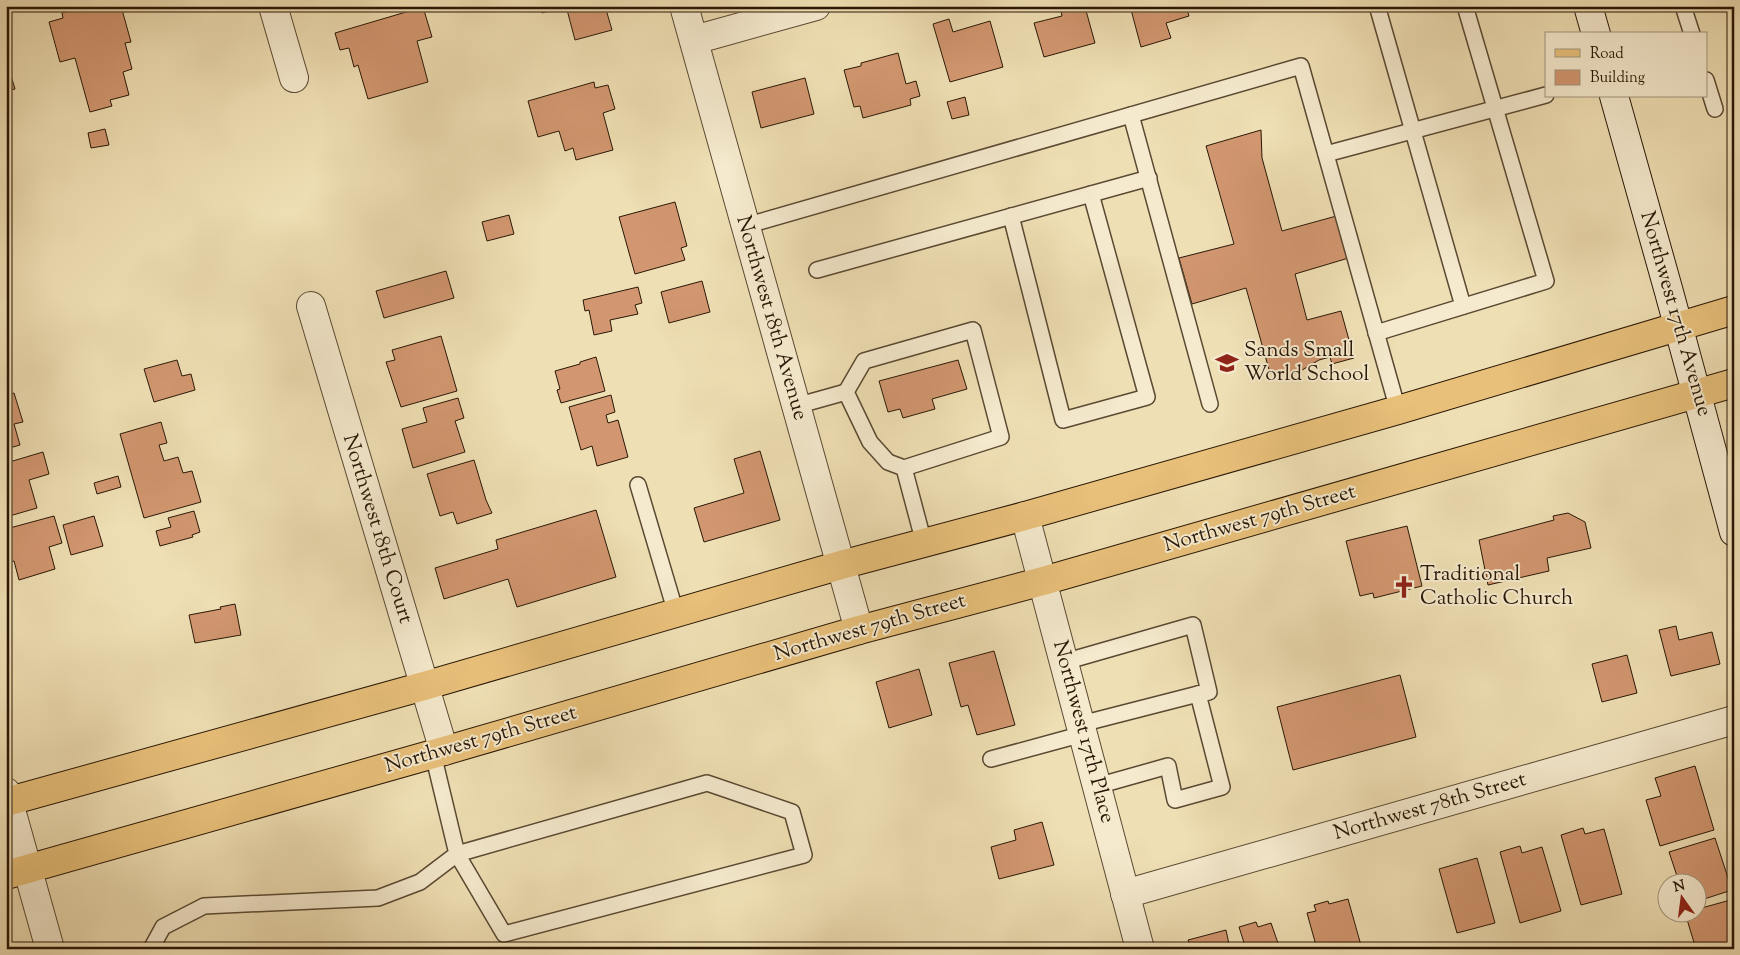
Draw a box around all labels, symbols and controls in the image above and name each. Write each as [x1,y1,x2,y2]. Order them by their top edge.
legend [1545,32,1708,98]
text: Road [1590,44,1624,65]
text: Building [1590,68,1645,89]
street label: Northwest 17th Avenue [1631,208,1719,420]
street label: Northwest 18th Avenue [727,212,815,424]
place label: Sands Small World School [1244,336,1369,390]
school or university icon: Sands Small World School [1214,350,1240,376]
street label: Northwest 18th Court [334,431,420,627]
street label: Northwest 79th Street [1161,477,1359,561]
place label: Traditional Catholic Church [1420,560,1573,614]
church icon: Traditional Catholic Church [1391,574,1417,600]
street label: Northwest 79th Street [771,586,969,670]
street label: Northwest 17th Place [1044,637,1122,827]
street label: Northwest 79th Street [382,698,580,782]
street label: Northwest 78th Street [1330,765,1530,849]
north arrow [1658,872,1708,922]
text: N [1671,876,1687,898]

